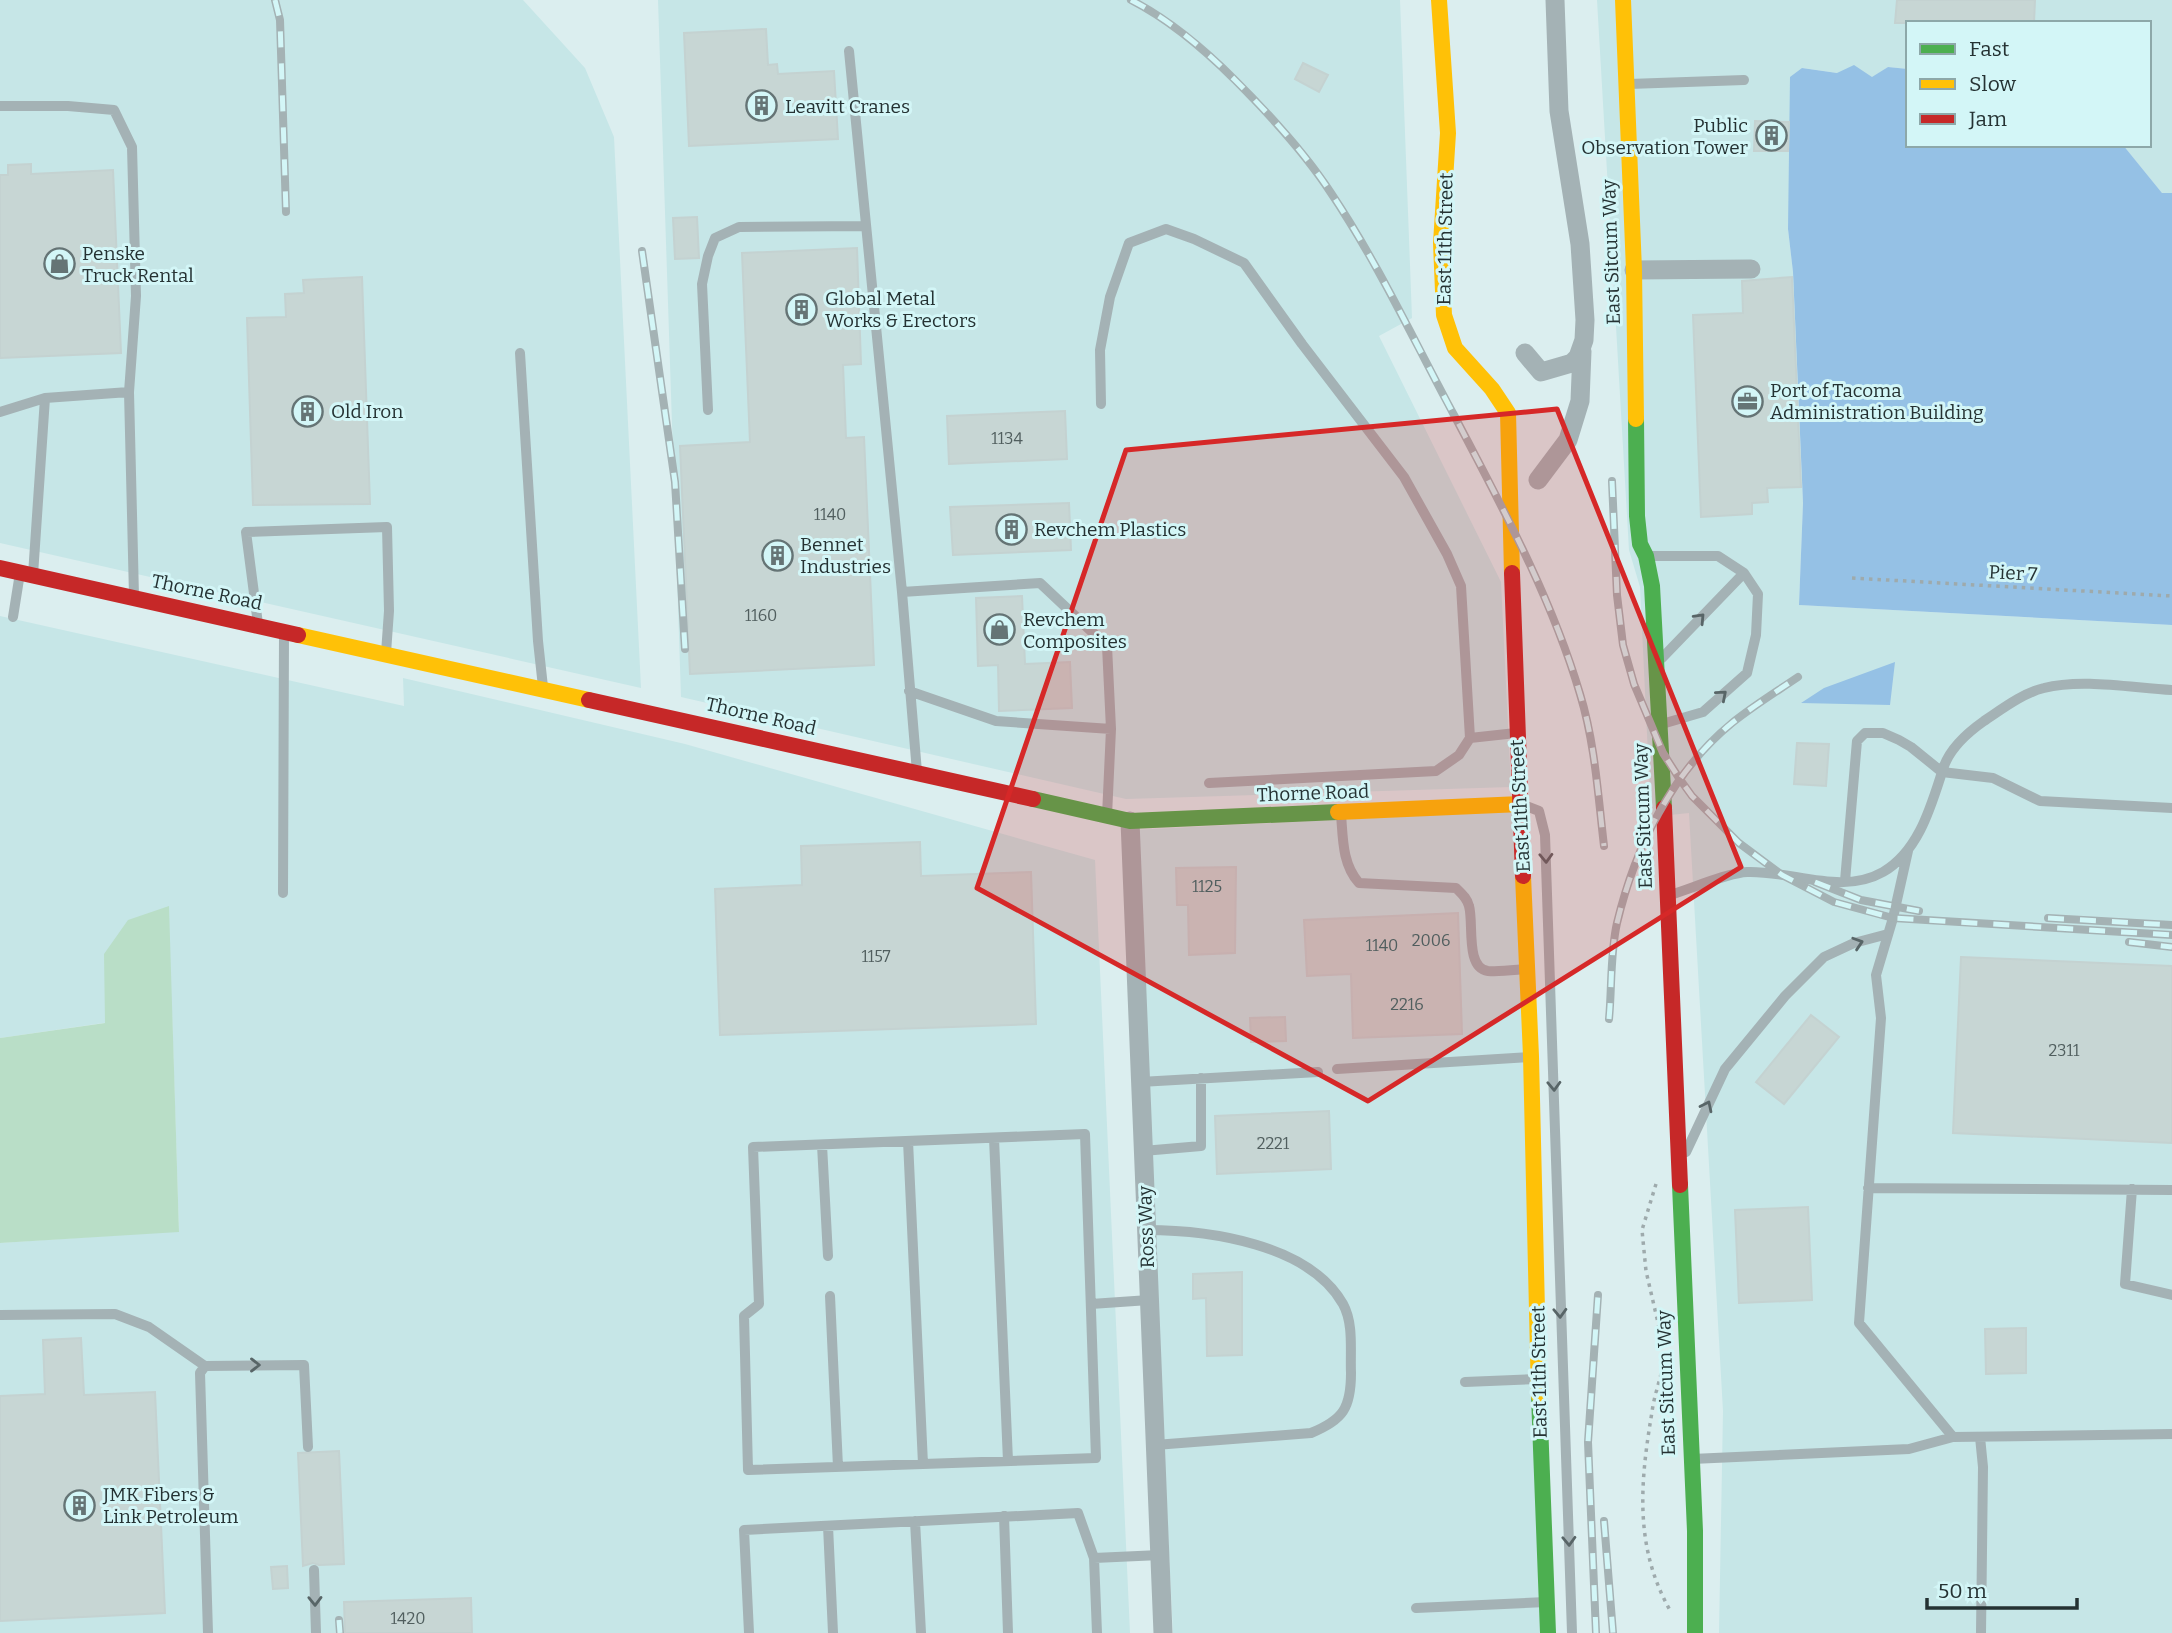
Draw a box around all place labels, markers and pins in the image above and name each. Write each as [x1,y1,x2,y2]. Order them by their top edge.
building icon: Leavitt Cranes [745,89,779,123]
place label: Leavitt Cranes [785,95,910,118]
place label: Public Observation Tower [1581,114,1749,159]
building icon: Public Observation Tower [1754,119,1788,153]
place label: Penske Truck Rental [82,242,194,287]
shop icon: Penske Truck Rental [42,247,76,281]
place label: Global Metal Works & Erectors [825,287,976,332]
building icon: Global Metal Works & Erectors [785,292,819,326]
place label: Port of Tacoma Administration Building [1770,379,1984,424]
office icon: Port of Tacoma Administration Building [1730,384,1764,418]
building icon: Old Iron [291,394,325,428]
place label: Old Iron [331,400,403,423]
building icon: Revchem Plastics [994,512,1028,546]
place label: Revchem Plastics [1034,518,1186,541]
place label: Bennet Industries [800,533,891,578]
building icon: Bennet Industries [760,538,794,572]
place label: Revchem Composites [1023,608,1127,653]
shop icon: Revchem Composites [983,613,1017,647]
place label: JMK Fibers & Link Petroleum [102,1483,238,1528]
building icon: JMK Fibers & Link Petroleum [63,1488,97,1522]

